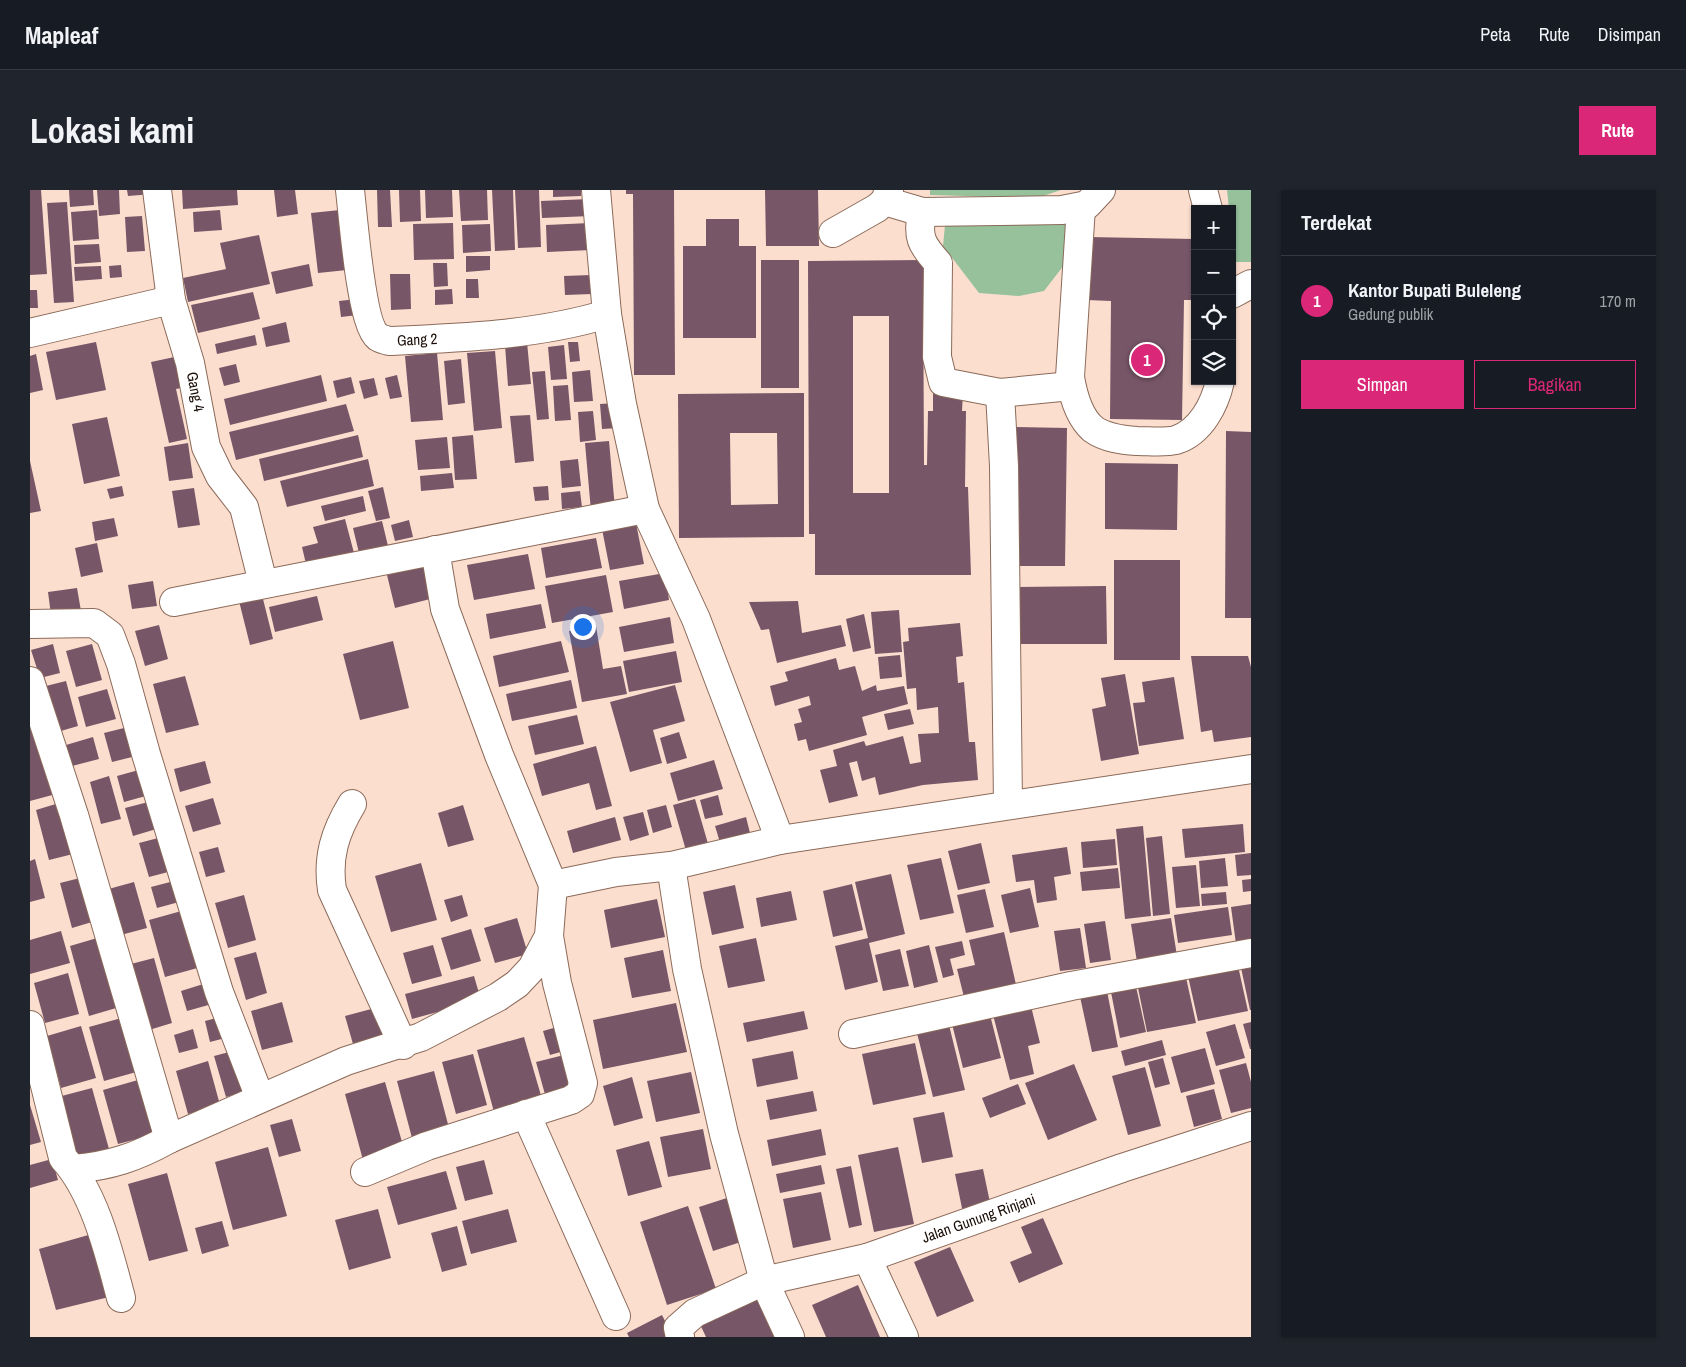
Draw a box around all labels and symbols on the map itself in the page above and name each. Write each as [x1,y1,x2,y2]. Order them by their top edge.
street label: Gang 2 [397,328,438,351]
pin: 1 [1131,341,1163,379]
street label: Gang 4 [182,370,210,414]
your location [570,614,596,640]
street label: Jalan Gunung Rinjani [919,1188,1038,1248]

